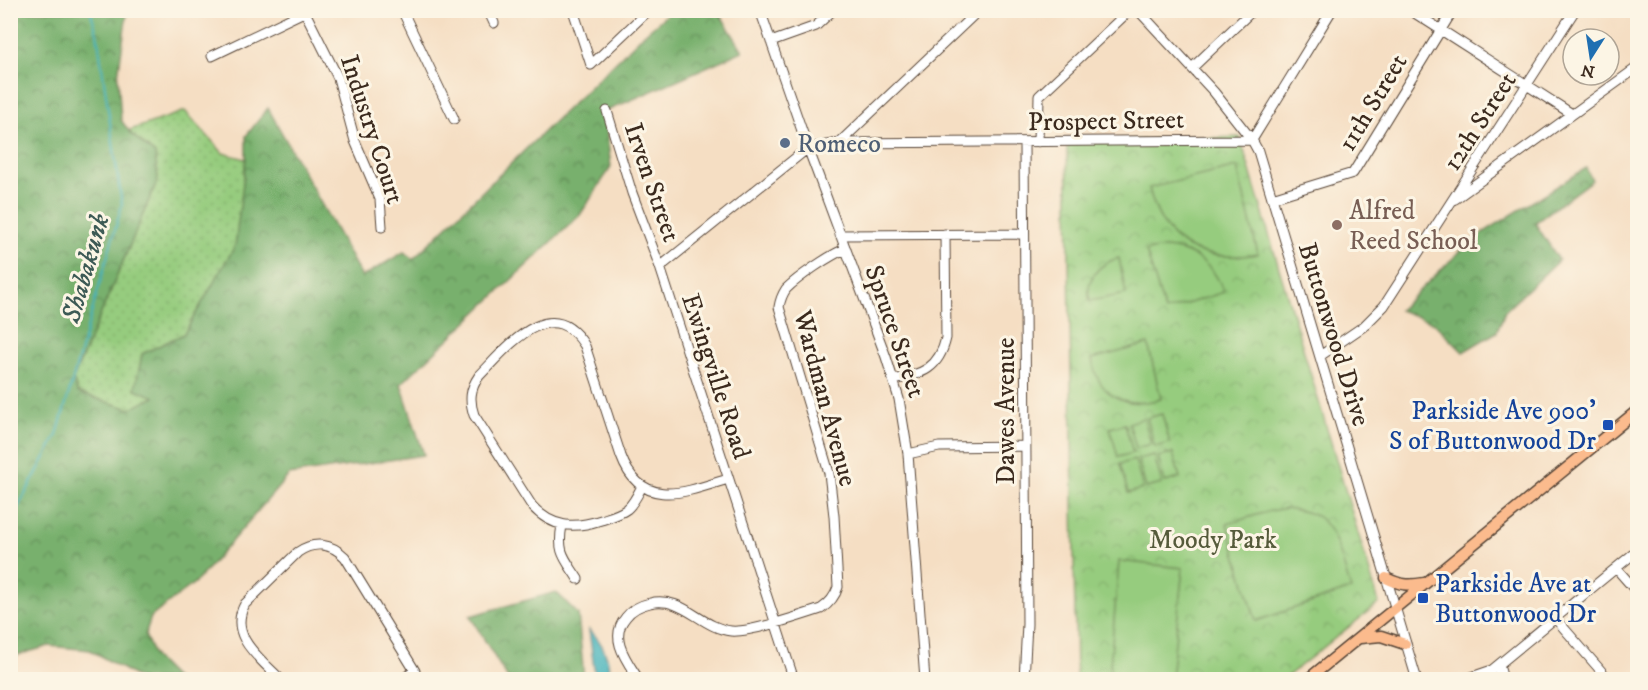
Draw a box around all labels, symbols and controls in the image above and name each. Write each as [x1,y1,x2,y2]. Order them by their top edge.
north arrow [1561,27,1621,87]
street label: 11th Street [1331,48,1415,158]
street label: Industry Court [332,51,411,208]
text: N [1580,60,1597,82]
street label: 12th Street [1436,66,1524,178]
street label: Prospect Street [1027,104,1185,139]
street label: Irven Street [616,119,687,246]
place label: Romeco [797,128,881,161]
marker: Romeco [778,136,792,150]
place label: Alfred Reed School [1349,195,1478,258]
water label: Shabakunk [54,209,118,328]
marker: Alfred Reed School [1330,218,1344,232]
street label: Buttonwood Drive [1290,239,1377,430]
street label: Spruce Street [857,261,933,402]
street label: Ewingville Road [673,290,758,463]
street label: Wardman Avenue [785,306,864,490]
street label: Dawes Avenue [990,338,1023,484]
place label: Parkside Ave 900' S of Buttonwood Dr [1389,395,1596,458]
marker: Parkside Ave 900' S of Buttonwood Dr [1601,418,1615,432]
park label: Moody Park [1149,524,1277,557]
place label: Parkside Ave at Buttonwood Dr [1435,568,1597,631]
marker: Parkside Ave at Buttonwood Dr [1416,591,1430,605]

